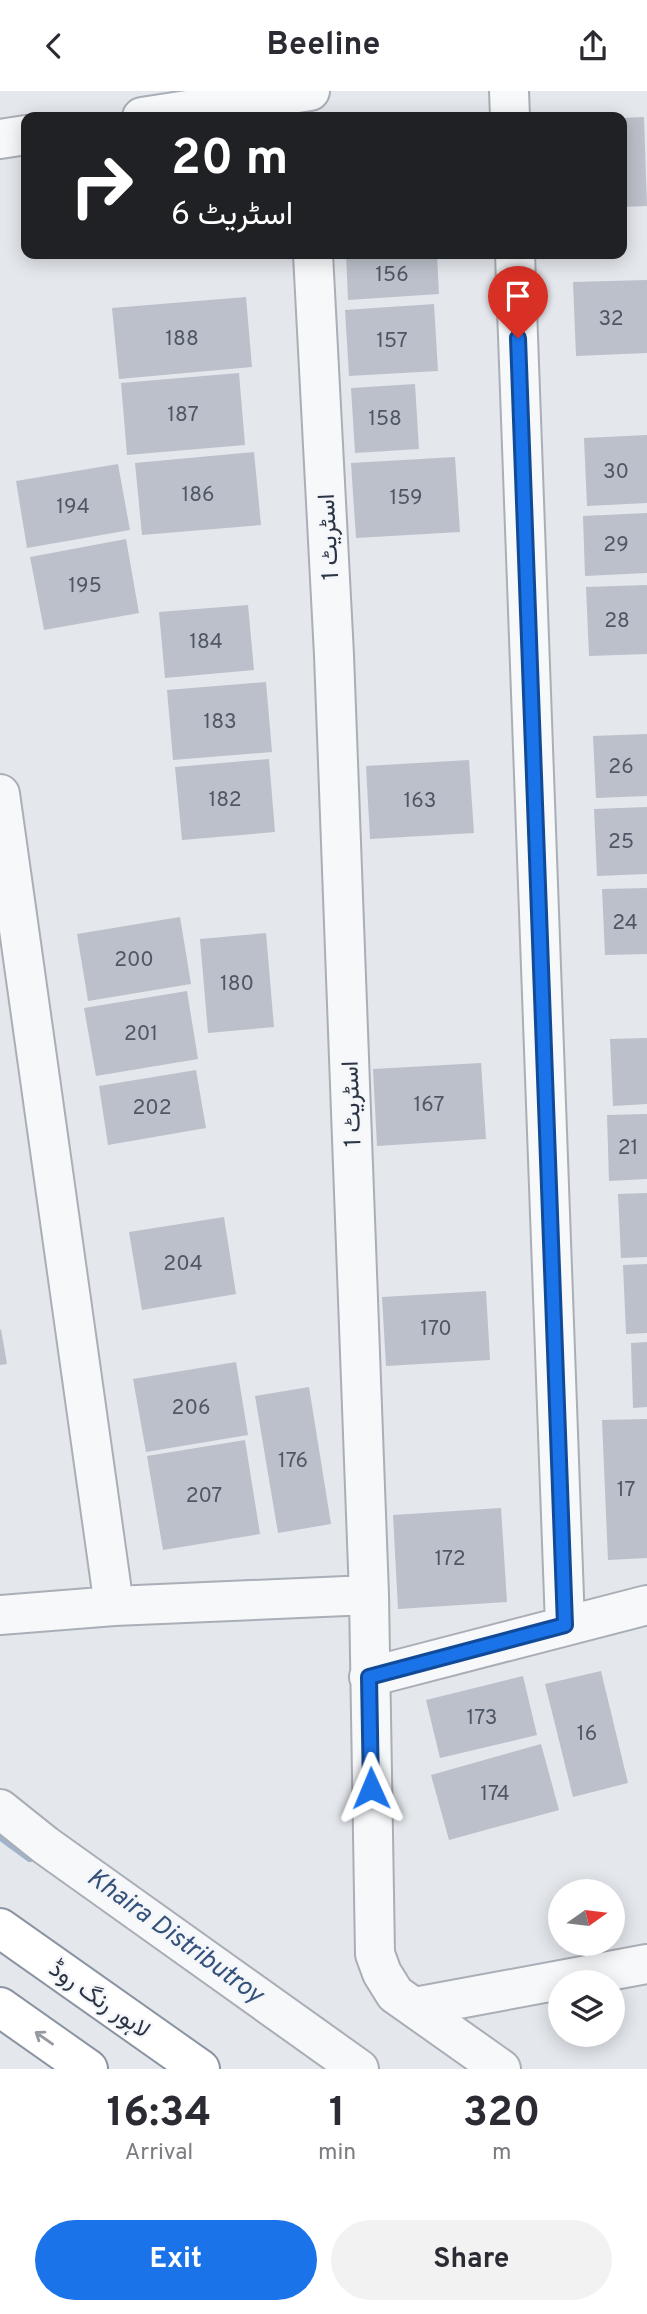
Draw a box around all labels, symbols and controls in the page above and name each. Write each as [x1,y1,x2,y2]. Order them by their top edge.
text: Beeline [267,26,380,66]
icon: back [35,27,73,65]
icon: share [574,27,612,65]
text: 20 m [171,130,288,192]
icon: right [56,140,147,231]
text: اسٹریٹ 6 [171,196,293,236]
house number: 156 [375,262,409,289]
pin [488,266,548,338]
icon: arrive [499,277,537,315]
house number: 32 [598,306,624,333]
house number: 188 [165,326,199,353]
house number: 157 [376,328,408,355]
house number: 187 [167,402,199,429]
house number: 158 [368,406,402,433]
house number: 30 [603,459,629,486]
house number: 186 [181,482,215,509]
house number: 159 [389,485,423,512]
street label: اسٹریٹ 1 [313,493,347,581]
house number: 194 [56,494,90,521]
house number: 29 [603,532,629,559]
house number: 195 [68,573,102,600]
house number: 28 [604,608,630,635]
house number: 184 [189,629,223,656]
house number: 183 [203,709,237,736]
house number: 26 [608,754,634,781]
house number: 182 [208,787,242,814]
house number: 163 [403,788,437,815]
house number: 25 [608,829,634,856]
house number: 24 [612,910,638,937]
house number: 200 [114,947,154,974]
house number: 180 [220,971,254,998]
house number: 201 [124,1021,158,1048]
street label: اسٹریٹ 1 [337,1060,369,1148]
house number: 167 [414,1092,444,1119]
house number: 202 [132,1095,172,1122]
house number: 21 [618,1135,638,1162]
house number: 204 [163,1251,203,1278]
house number: 170 [420,1316,452,1343]
house number: 206 [172,1395,210,1422]
house number: 176 [278,1448,308,1475]
house number: 17 [617,1477,635,1504]
house number: 207 [186,1483,222,1510]
house number: 172 [434,1546,466,1573]
house number: 173 [466,1705,498,1732]
house number: 16 [577,1721,597,1748]
position arrow [334,1751,408,1825]
house number: 174 [480,1781,510,1808]
water label: Khaira Distributroy [80,1862,271,2013]
north arrow [548,1879,625,1957]
map controls [548,1879,625,2047]
street label: لاہور رنگ روڈ [42,1955,155,2046]
button: layers [548,1970,625,2047]
one-way arrow [35,2031,54,2045]
text: 16:34 [107,2088,212,2141]
text: 1 [329,2088,346,2141]
text: 320 [463,2088,540,2141]
text: Arrival [125,2139,193,2168]
text: min [318,2139,356,2168]
text: m [492,2139,511,2168]
button: Exit [35,2220,317,2300]
button: Share [331,2220,612,2300]

